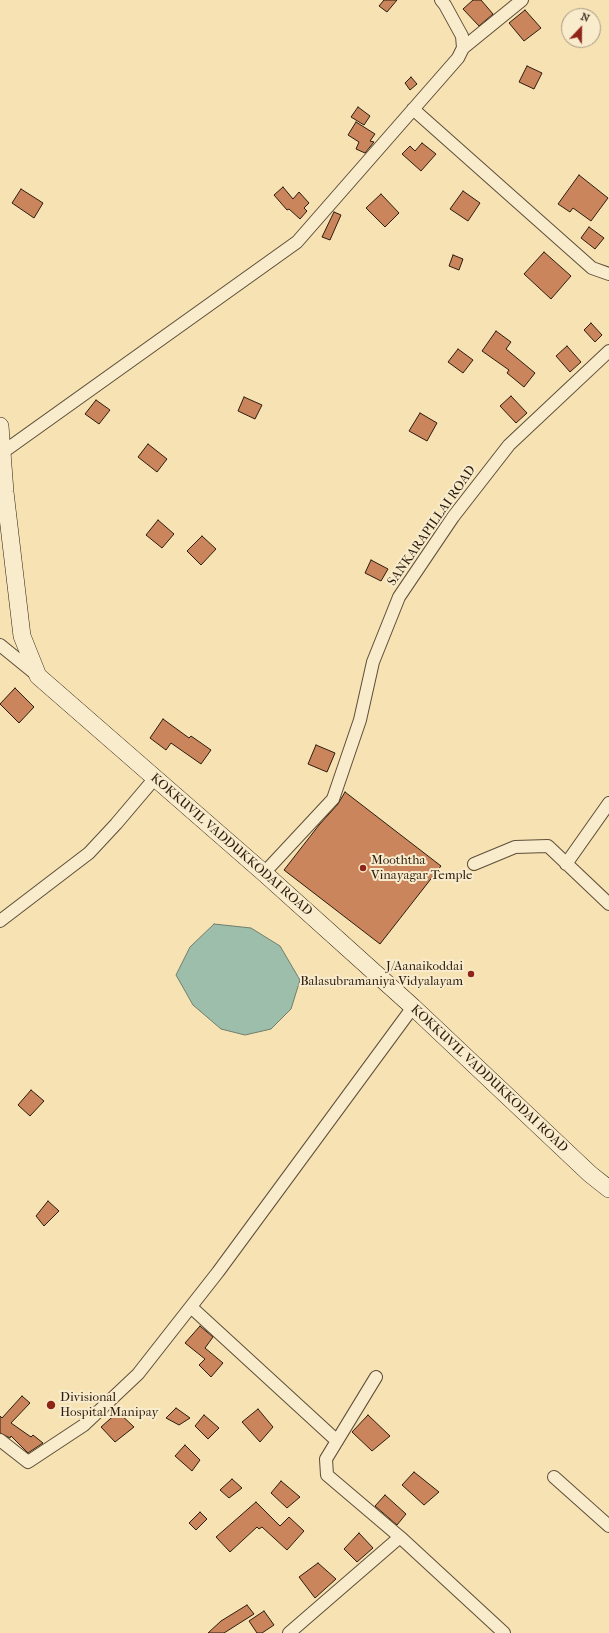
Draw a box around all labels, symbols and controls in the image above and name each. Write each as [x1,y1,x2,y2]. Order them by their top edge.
north arrow [561,8,601,48]
text: N [579,10,592,25]
street label: SANKARAPILLAI ROAD [385,463,479,589]
street label: KOKKUVIL VADDUKKODAI ROAD [147,770,315,920]
place label: Mooththa Vinayagar Temple [371,853,472,884]
marker: Mooththa Vinayagar Temple [358,863,368,873]
place label: J/Aanaikoddai Balasubramaniya Vidyalayam [300,959,463,990]
marker: J/Aanaikoddai Balasubramaniya Vidyalayam [466,969,476,979]
street label: KOKKUVIL VADDUKKODAI ROAD [407,1002,571,1156]
place label: Divisional Hospital Manipay [60,1390,158,1421]
marker: Divisional Hospital Manipay [45,1399,57,1411]

